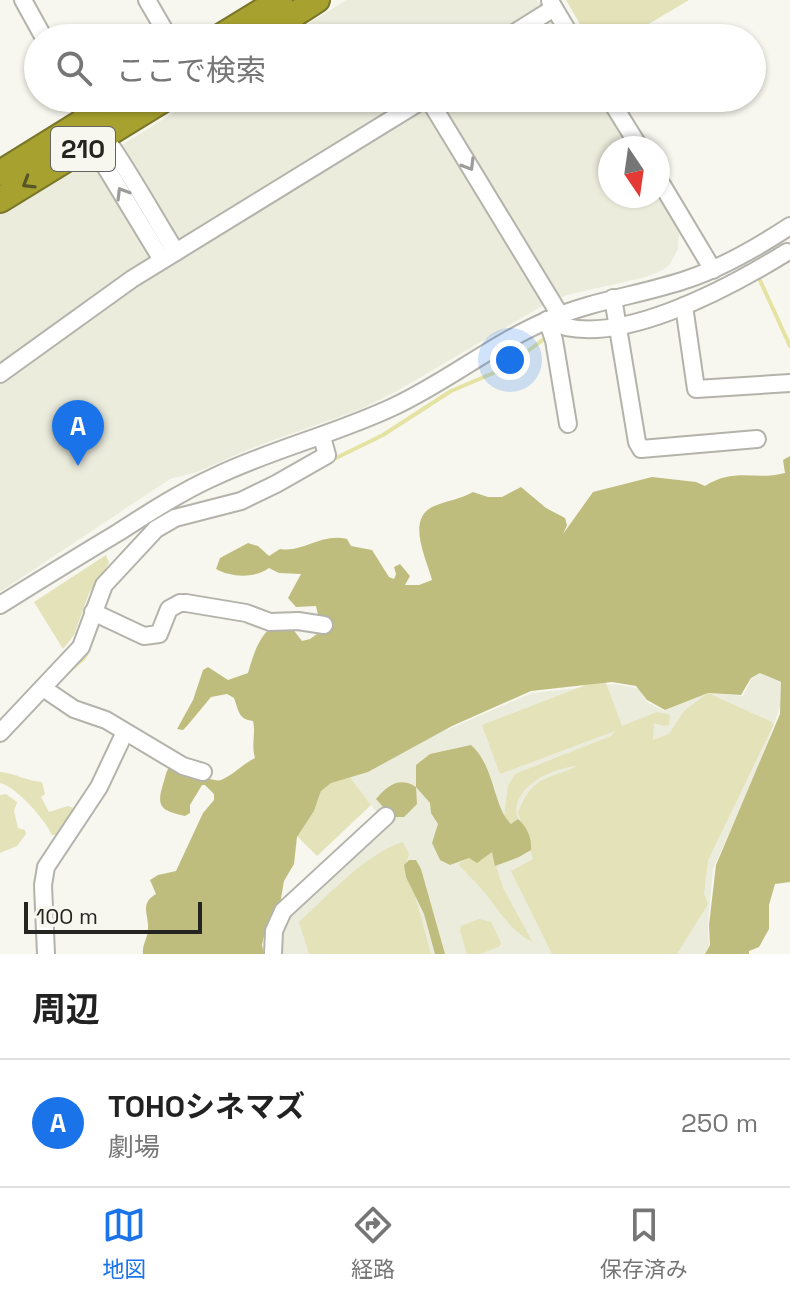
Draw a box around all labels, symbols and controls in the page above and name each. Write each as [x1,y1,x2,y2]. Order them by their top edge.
search box [24,24,766,112]
icon: search [52,46,96,90]
text: ここで検索 [116,51,266,90]
road number: 210 [51,127,115,171]
north arrow [598,136,670,208]
one-way arrow [459,156,475,171]
one-way arrow [22,173,37,188]
one-way arrow [116,187,131,202]
your location [490,340,530,380]
pin: A [52,400,104,466]
scale bar [24,898,202,934]
text: 100 m [36,902,98,930]
text: 周辺 [32,988,100,1031]
text: TOHOシネマズ [108,1087,305,1126]
text: A [50,1106,66,1140]
text: 250 m [681,1106,758,1140]
text: 劇場 [108,1130,160,1164]
tab: 地図 [102,1203,146,1283]
tab: 経路 [351,1203,395,1283]
tab: 保存済み [600,1203,688,1283]

